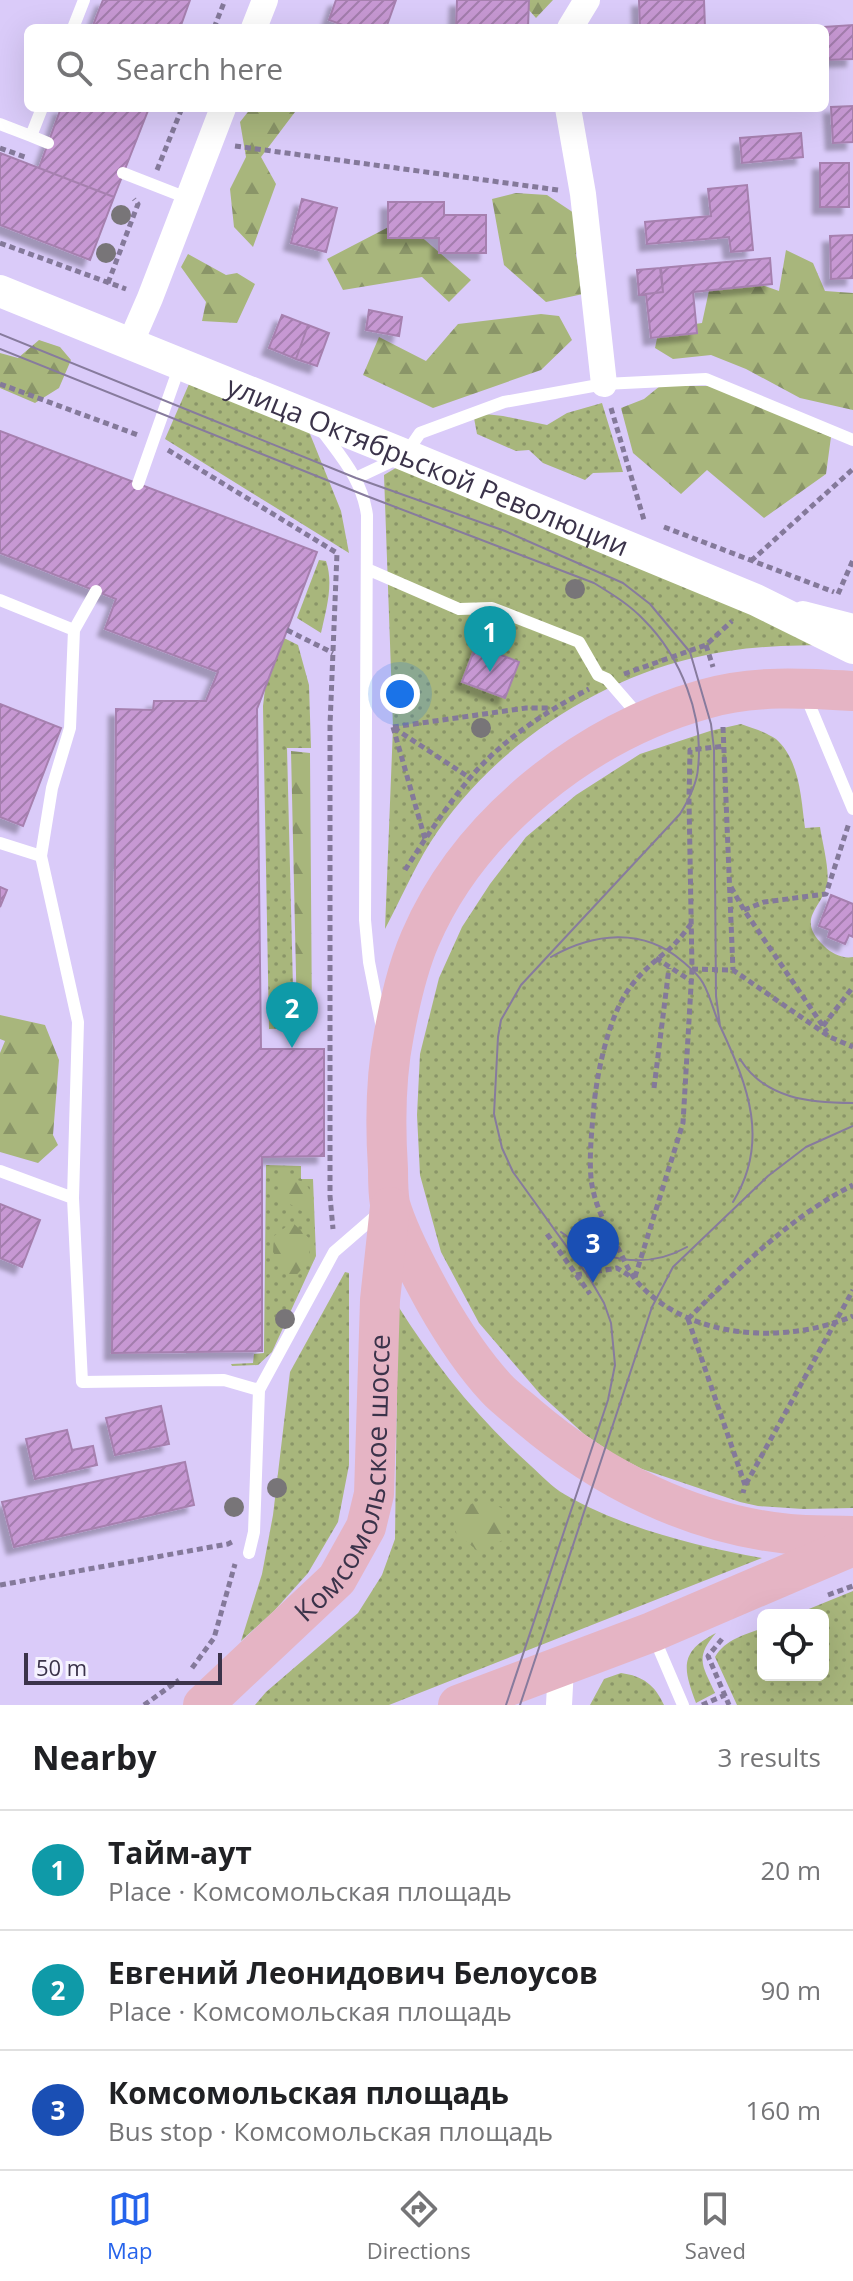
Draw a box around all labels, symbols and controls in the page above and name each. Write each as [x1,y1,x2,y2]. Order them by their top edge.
search box [24,24,829,112]
icon: search [52,46,96,90]
text: Search here [116,48,283,89]
street label: улица Октябрьской Революции [221,366,635,564]
pin: 1 [464,606,516,672]
your location [380,674,420,714]
pin: 2 [266,982,318,1048]
pin: 3 [567,1217,619,1283]
street label: Комсомольское шоссе [285,1334,398,1629]
map controls [757,1609,829,1681]
button: locate [757,1609,829,1681]
scale bar [24,1649,222,1685]
text: 50 m [36,1652,87,1682]
text: Nearby [32,1734,157,1780]
text: 3 results [718,1739,821,1775]
text: Тайм-аут [108,1832,252,1873]
text: 1 [51,1852,65,1888]
text: 20 m [760,1852,821,1888]
text: Place · Комсомольская площадь [108,1873,512,1909]
text: Евгений Леонидович Белоусов [108,1952,598,1993]
text: 2 [51,1972,65,2008]
text: 90 m [760,1972,821,2008]
text: Place · Комсомольская площадь [108,1993,512,2029]
text: Комсомольская площадь [108,2072,509,2113]
text: 3 [51,2092,65,2128]
text: 160 m [746,2092,821,2128]
text: Bus stop · Комсомольская площадь [108,2113,553,2149]
tab: Map [107,2187,153,2265]
tab: Directions [367,2187,471,2265]
tab: Saved [685,2187,746,2265]

